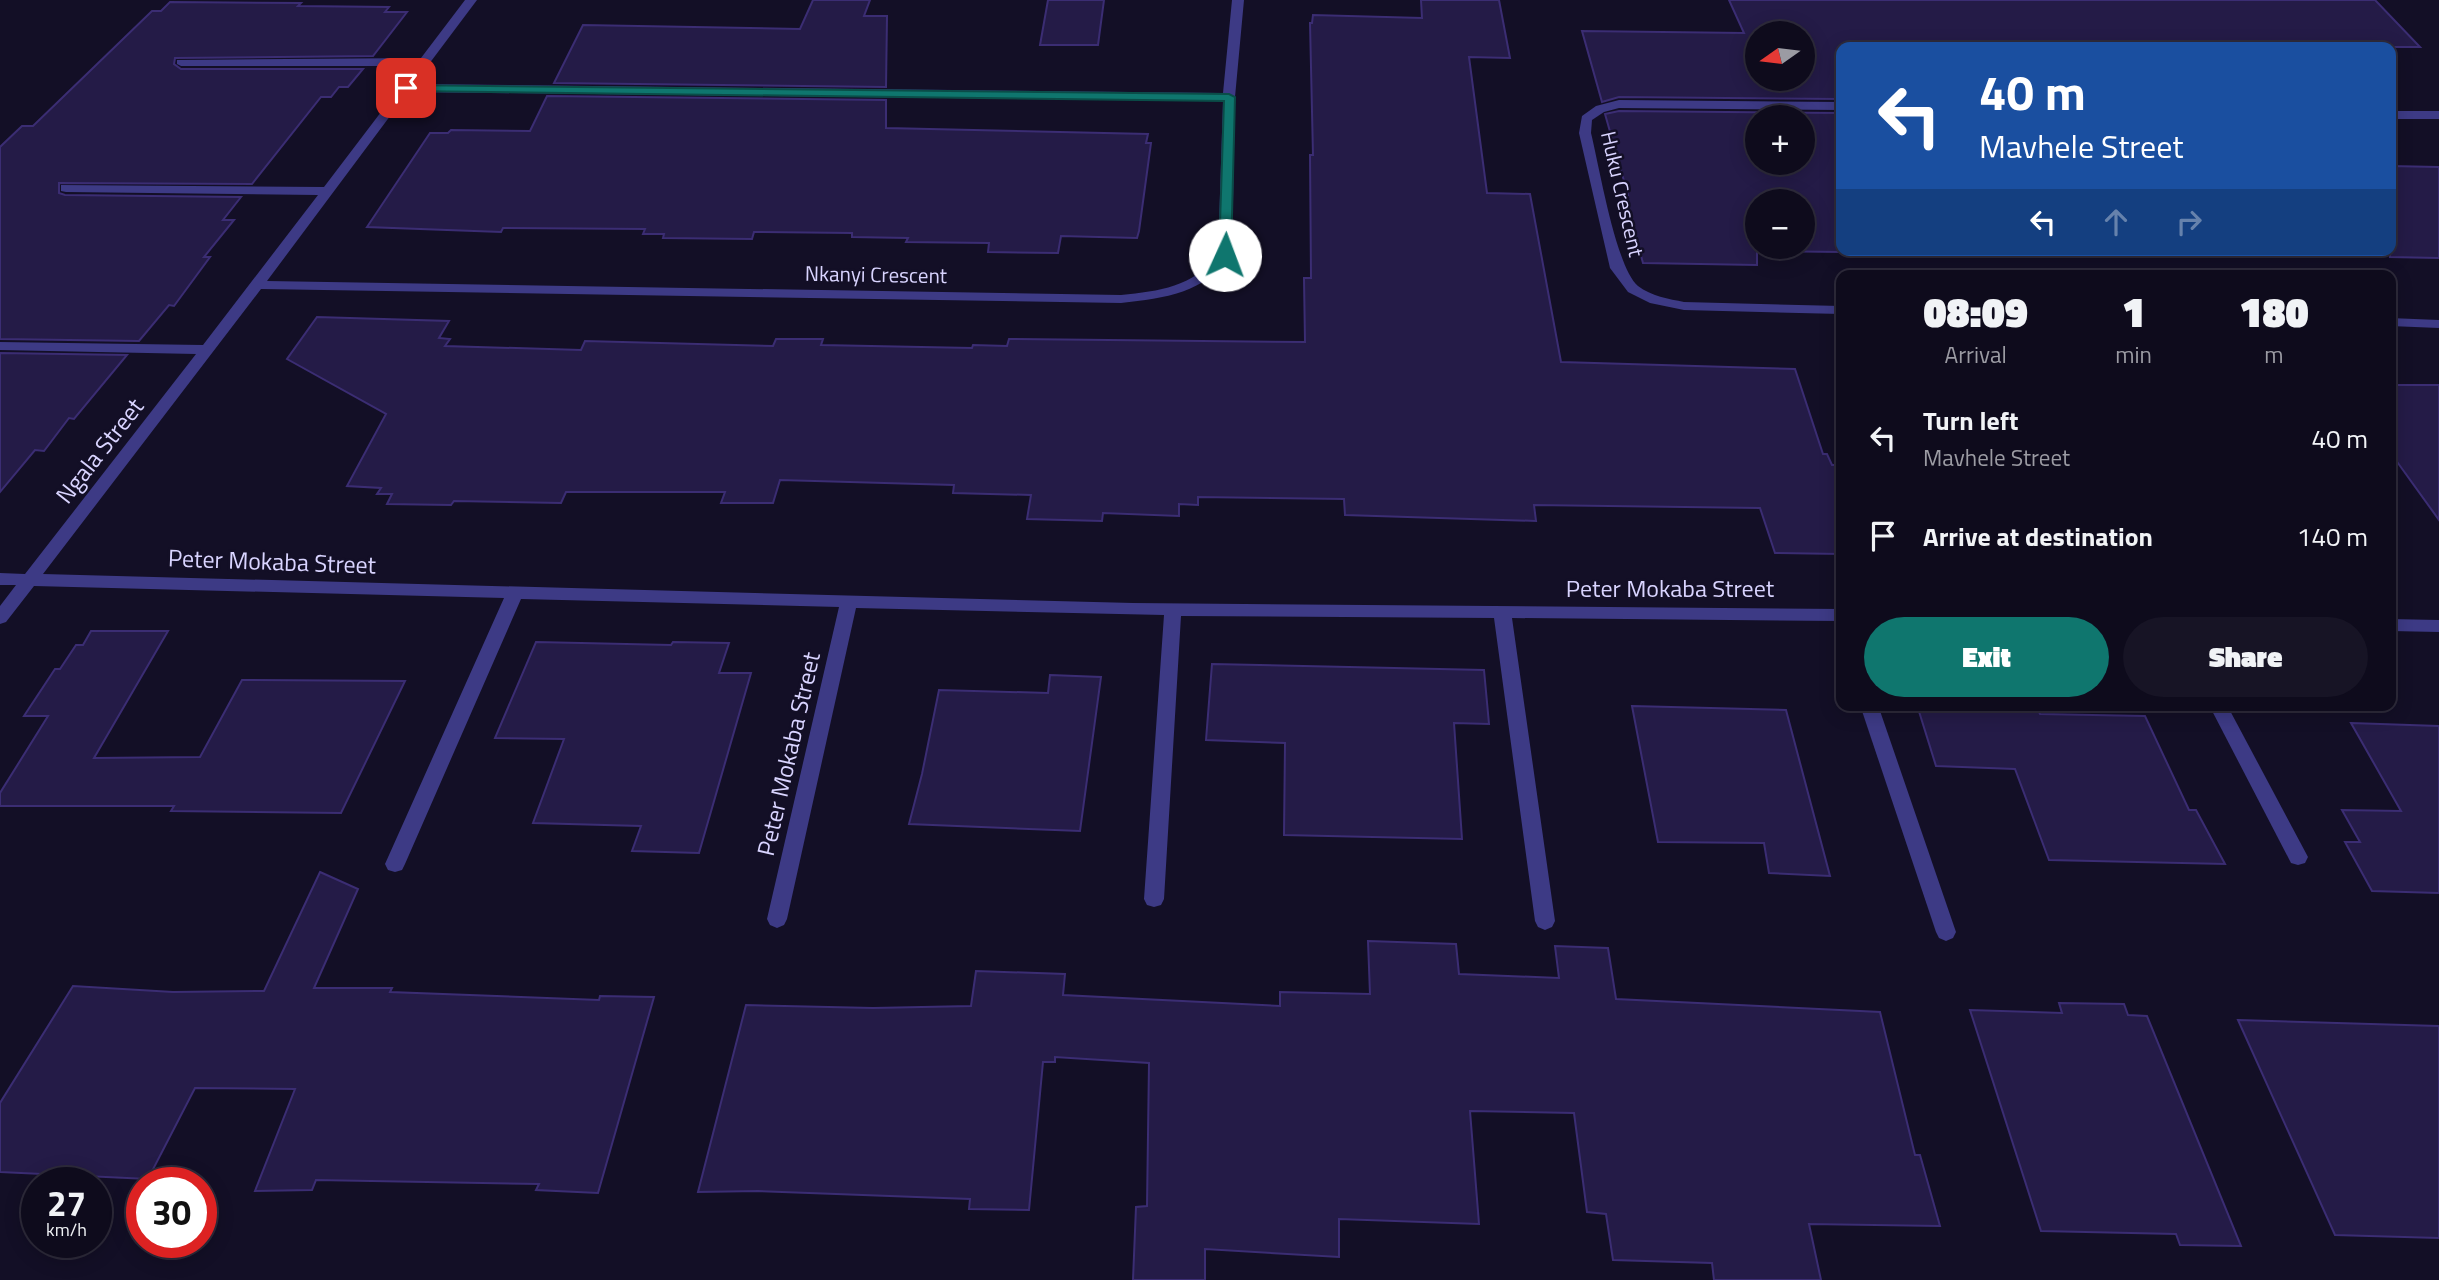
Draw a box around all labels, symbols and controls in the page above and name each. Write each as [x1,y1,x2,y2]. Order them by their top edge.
north arrow [1745,21,1815,91]
map controls [1745,21,1815,259]
text: 40 m [1979,54,2086,129]
pin [376,58,436,118]
icon: arrive [387,69,425,107]
icon: left [1864,70,1955,161]
button: + [1745,105,1815,175]
text: Mavhele Street [1979,122,2184,170]
street label: Huku Crescent [1593,128,1653,260]
button: − [1745,189,1815,259]
icon: left [2024,203,2062,241]
icon: ahead [2097,203,2135,241]
icon: right [2170,203,2208,241]
position arrow [1188,218,1262,292]
street label: Nkanyi Crescent [805,257,948,291]
text: 08:09 [1923,279,2028,343]
text: 1 [2122,279,2145,343]
text: 180 [2239,279,2309,343]
text: Arrival [1944,337,2007,372]
text: min [2115,337,2152,372]
text: m [2264,337,2284,372]
street label: Ngala Street [47,390,152,511]
text: Turn left [1923,401,2018,440]
icon: left [1864,419,1902,457]
text: 40 m [2311,419,2368,458]
text: Mavhele Street [1923,440,2070,475]
icon: arrive [1864,517,1902,555]
text: Arrive at destination [1923,517,2153,556]
text: 140 m [2297,517,2368,556]
street label: Peter Mokaba Street [167,539,377,583]
street label: Peter Mokaba Street [1566,570,1775,606]
button: Exit [1864,617,2109,697]
button: Share [2123,617,2368,697]
street label: Peter Mokaba Street [747,648,829,859]
speed limit sign: 30 [126,1167,217,1258]
text: 27 [47,1176,86,1230]
text: km/h [46,1216,87,1243]

